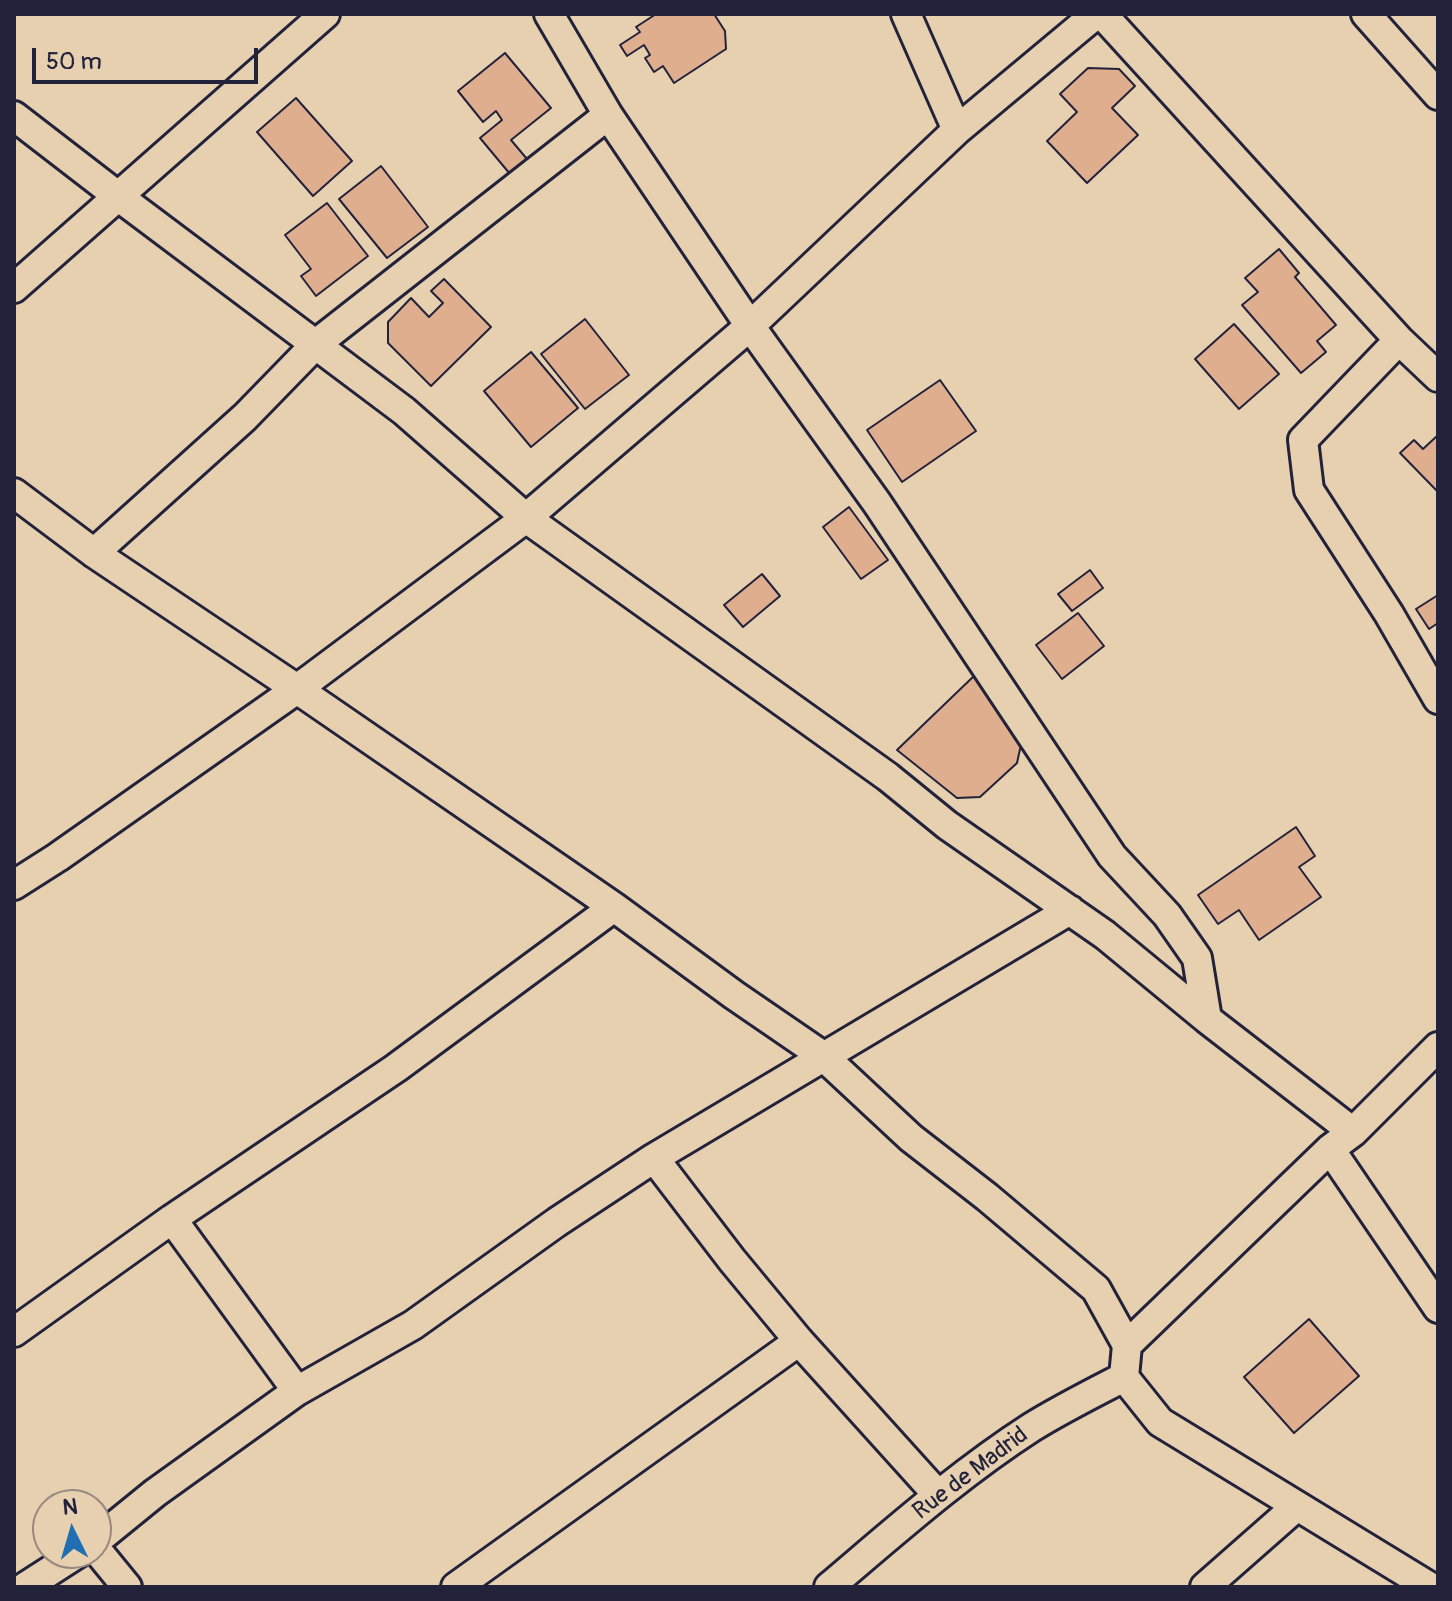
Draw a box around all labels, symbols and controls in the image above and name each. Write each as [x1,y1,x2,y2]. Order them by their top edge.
scale bar [36,32,262,82]
text: 50 m [46,47,102,76]
street label: Rue de Madrid [908,1421,1034,1527]
north arrow [32,1489,112,1569]
text: N [61,1492,79,1522]

